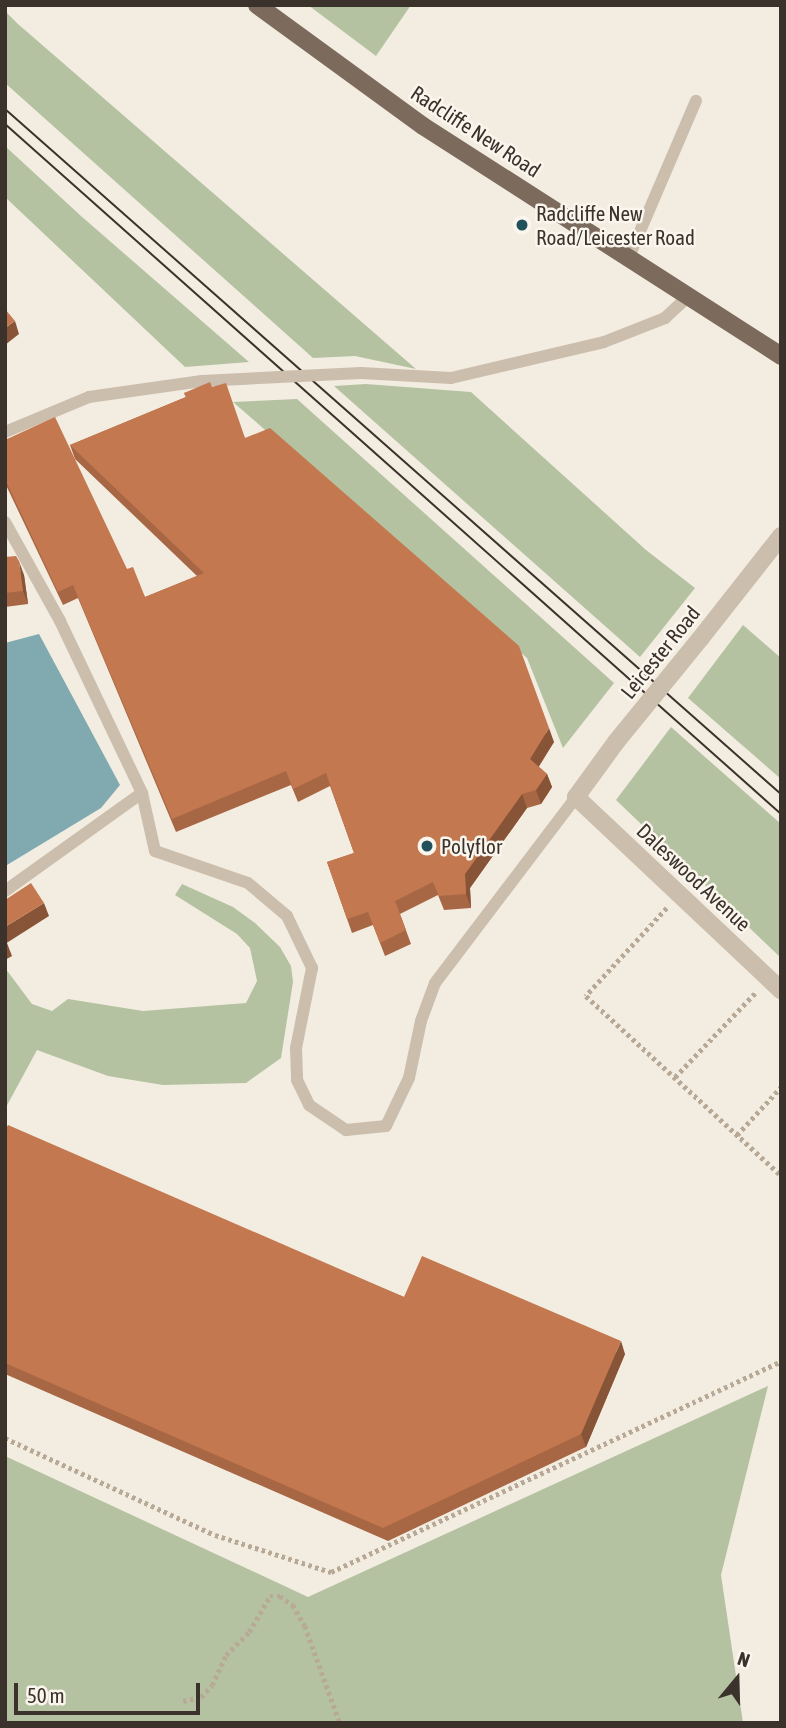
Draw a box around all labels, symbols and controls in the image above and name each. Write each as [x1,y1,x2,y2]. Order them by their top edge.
street label: Radcliffe New Road [406,80,546,182]
place label: Radcliffe New Road/Leicester Road [536,200,695,250]
marker: Radcliffe New Road/Leicester Road [514,217,530,233]
street label: Leicester Road [615,601,705,703]
street label: Daleswood Avenue [632,818,756,936]
place label: Polyflor [441,833,502,859]
marker: Polyflor [419,838,435,854]
north arrow [702,1644,772,1714]
text: N [735,1647,753,1671]
scale bar [18,1668,203,1712]
text: 50 m [27,1683,65,1707]

